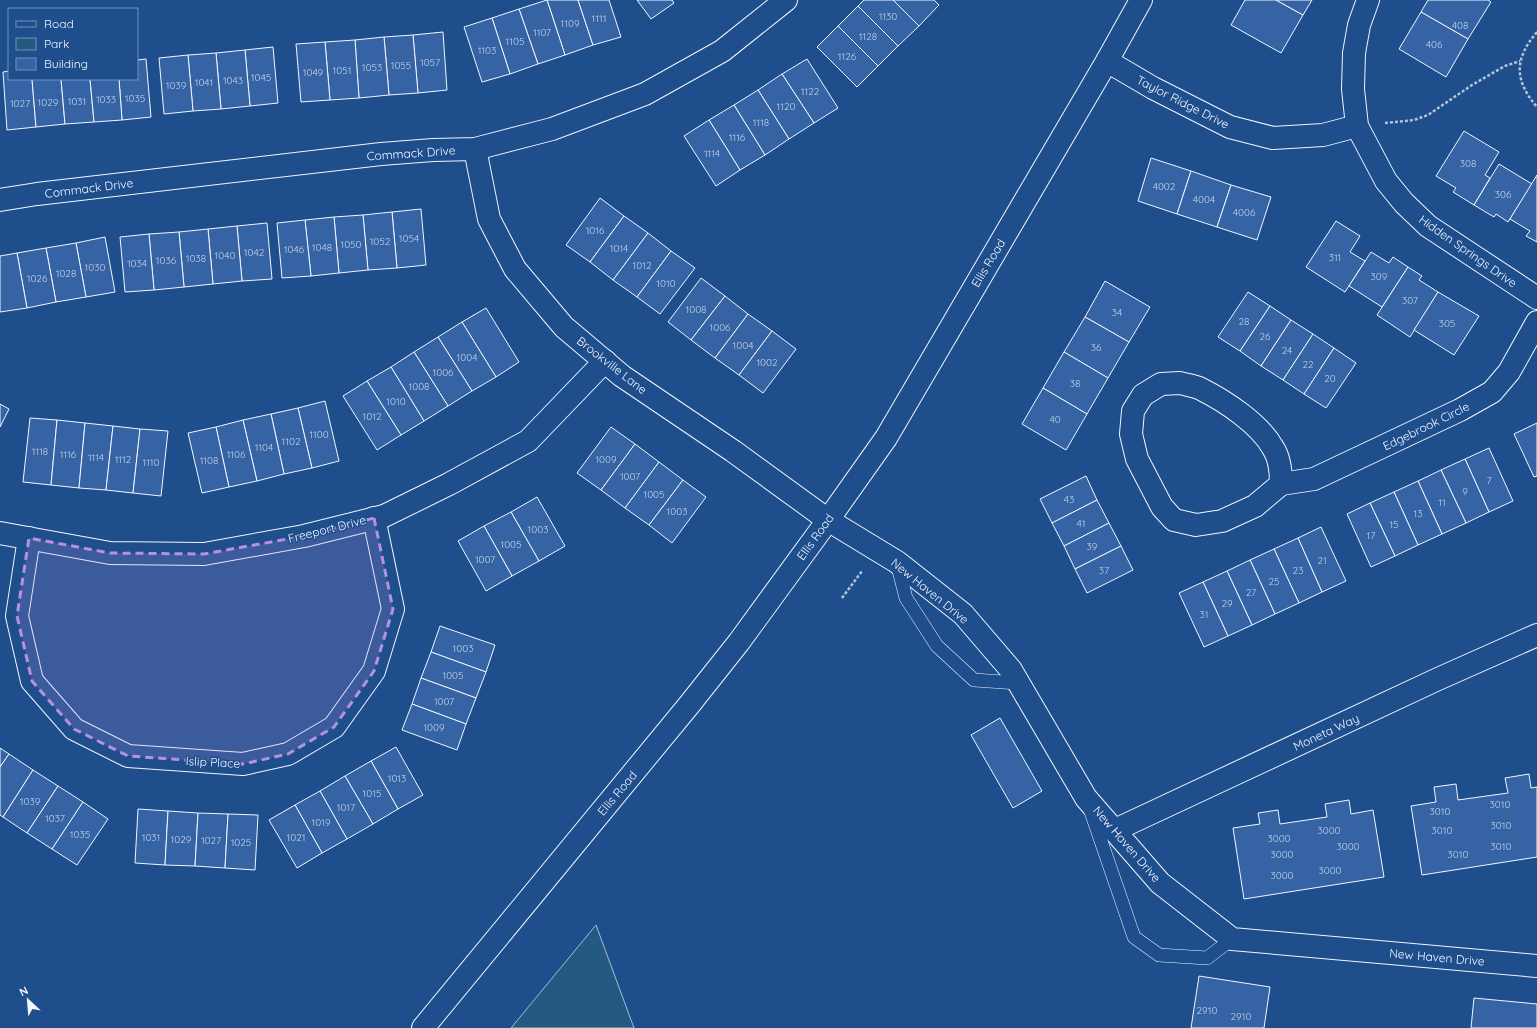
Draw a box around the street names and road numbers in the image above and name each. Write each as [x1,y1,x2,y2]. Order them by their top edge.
street label: Taylor Ridge Drive [1134,72,1232,132]
street label: Commack Drive [366,142,456,164]
street label: Commack Drive [44,175,134,201]
street label: Hidden Springs Drive [1416,212,1520,291]
street label: Ellis Road [968,236,1008,290]
street label: Brookville Lane [574,333,650,397]
street label: Edgebrook Circle [1380,399,1472,453]
street label: Ellis Road [793,511,837,563]
street label: Freeport Drive [286,512,368,546]
street label: New Haven Drive [888,555,972,627]
street label: Moneta Way [1291,710,1361,754]
street label: Islip Place [185,753,241,771]
street label: Ellis Road [594,768,640,818]
street label: New Haven Drive [1090,803,1164,885]
street label: New Haven Drive [1389,945,1486,969]

